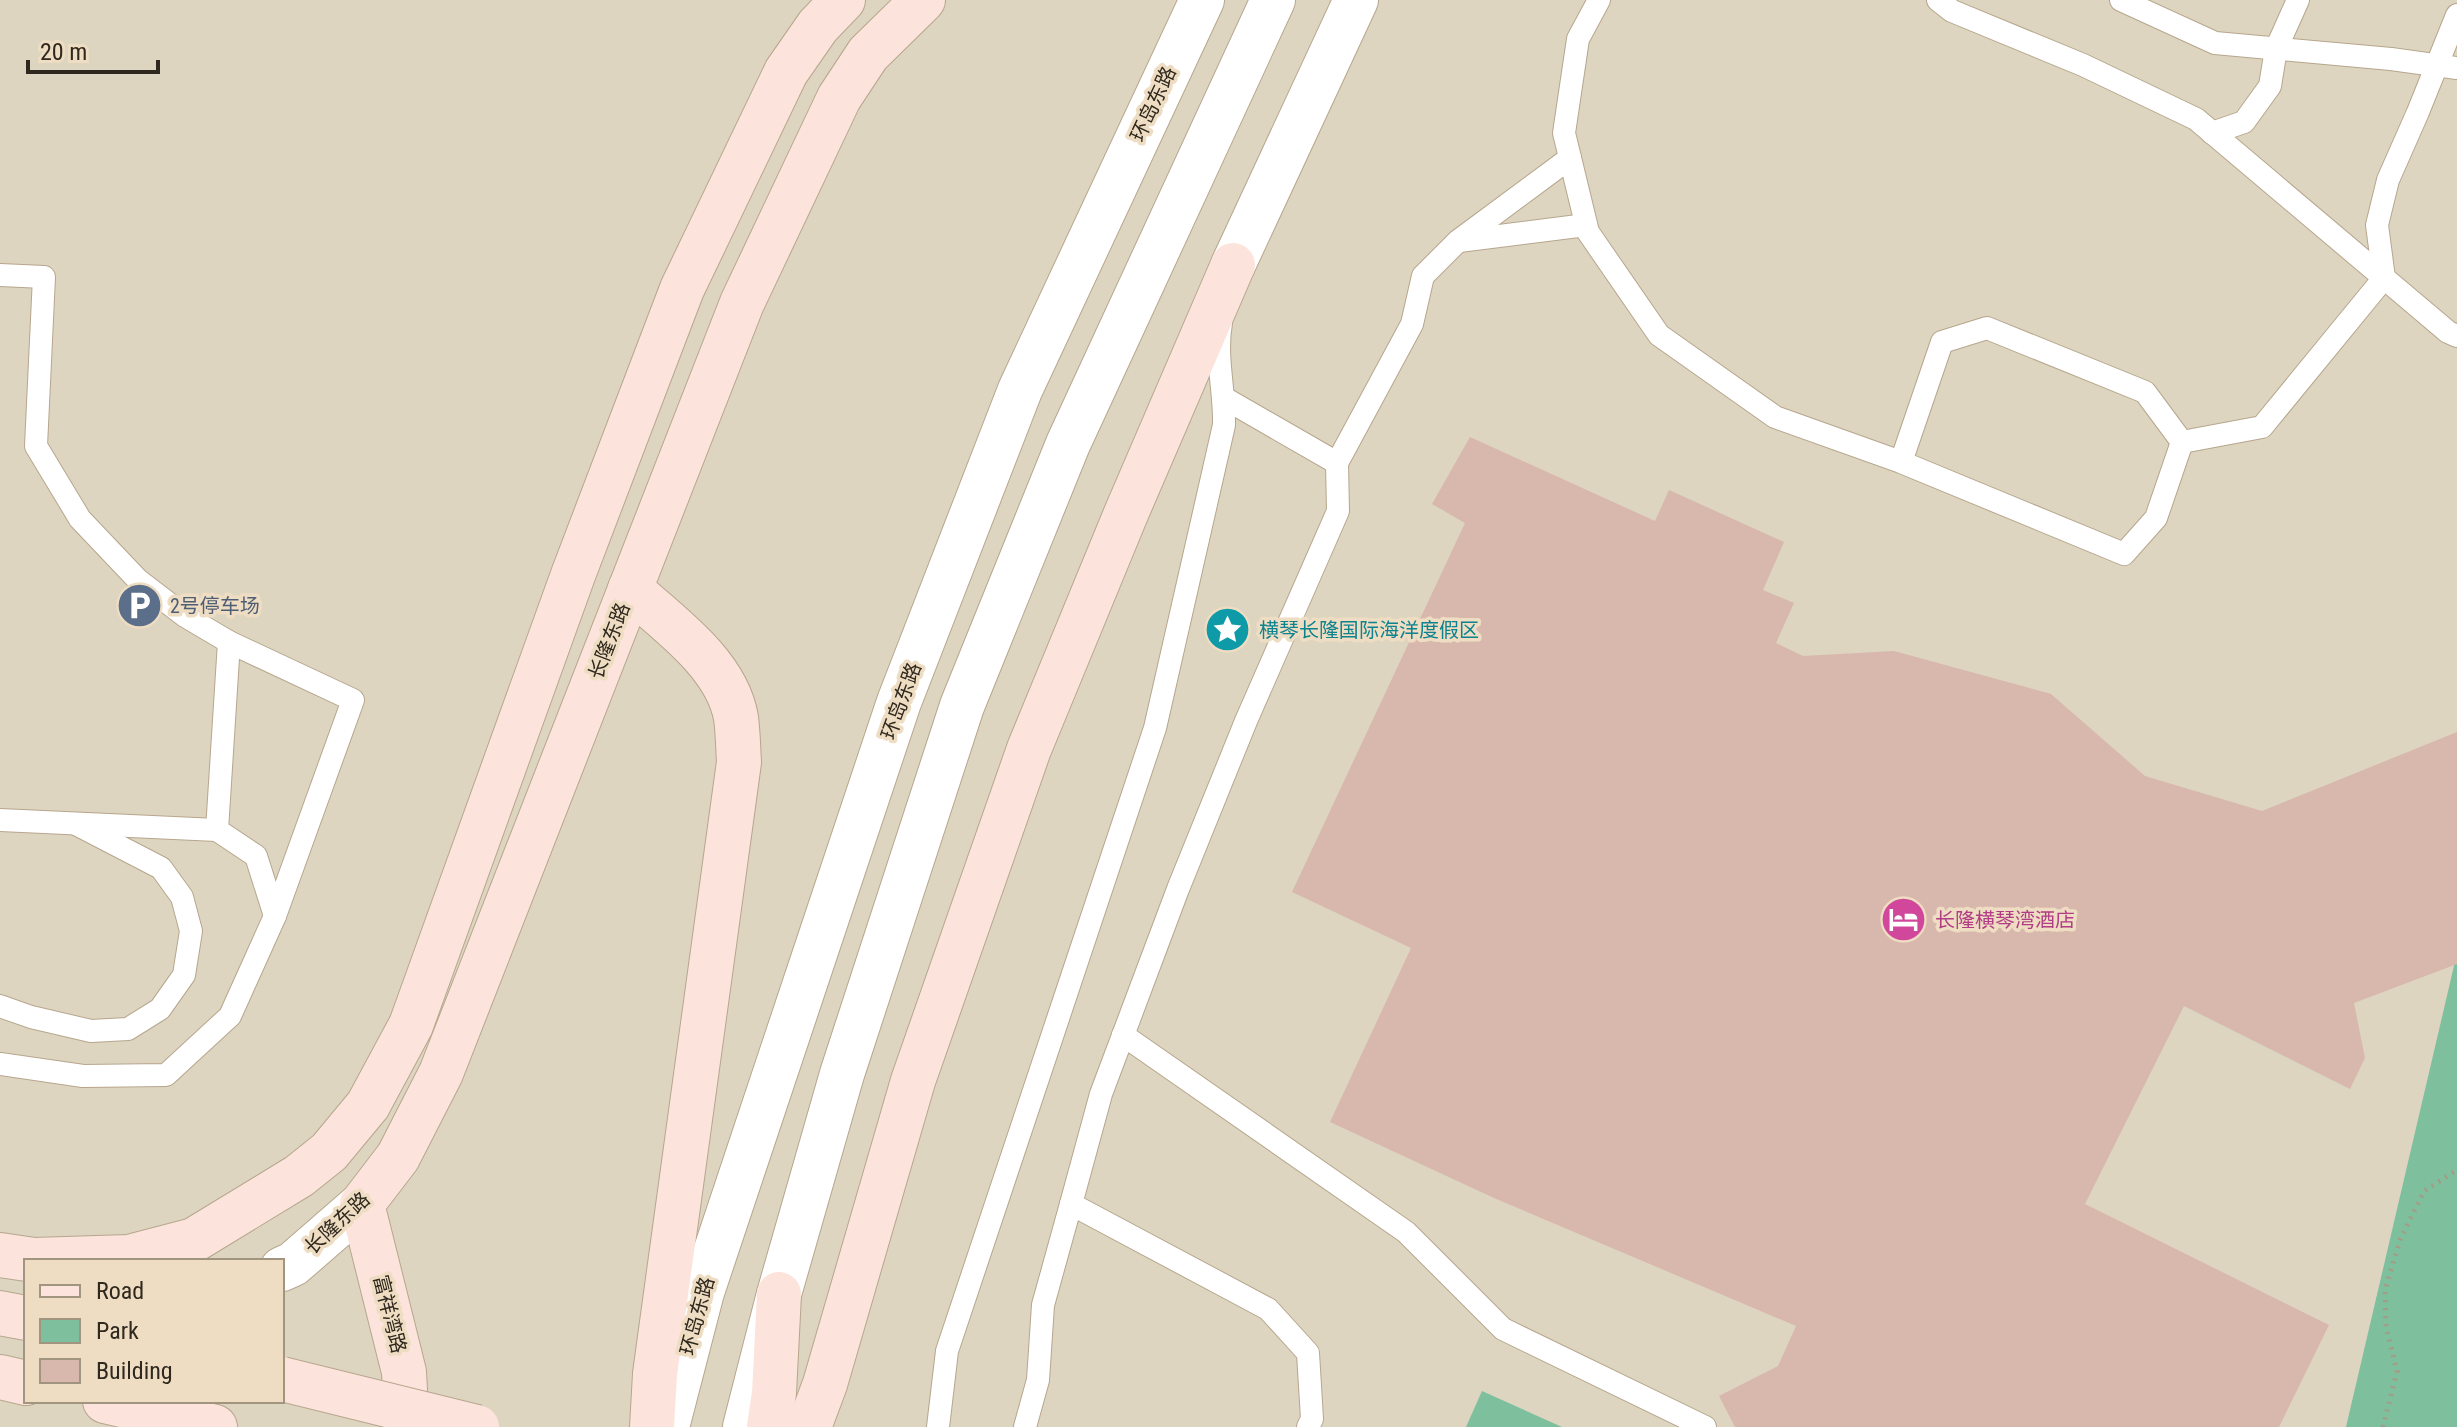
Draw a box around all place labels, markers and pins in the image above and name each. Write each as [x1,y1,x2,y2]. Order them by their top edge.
parking icon: 2号停车场 [115,582,163,630]
place label: 2号停车场 [170,594,260,618]
place icon: 横琴长隆国际海洋度假区 [1204,606,1252,654]
place label: 横琴长隆国际海洋度假区 [1259,618,1479,642]
hotel icon: 长隆横琴湾酒店 [1880,896,1928,944]
place label: 长隆横琴湾酒店 [1935,908,2075,932]

